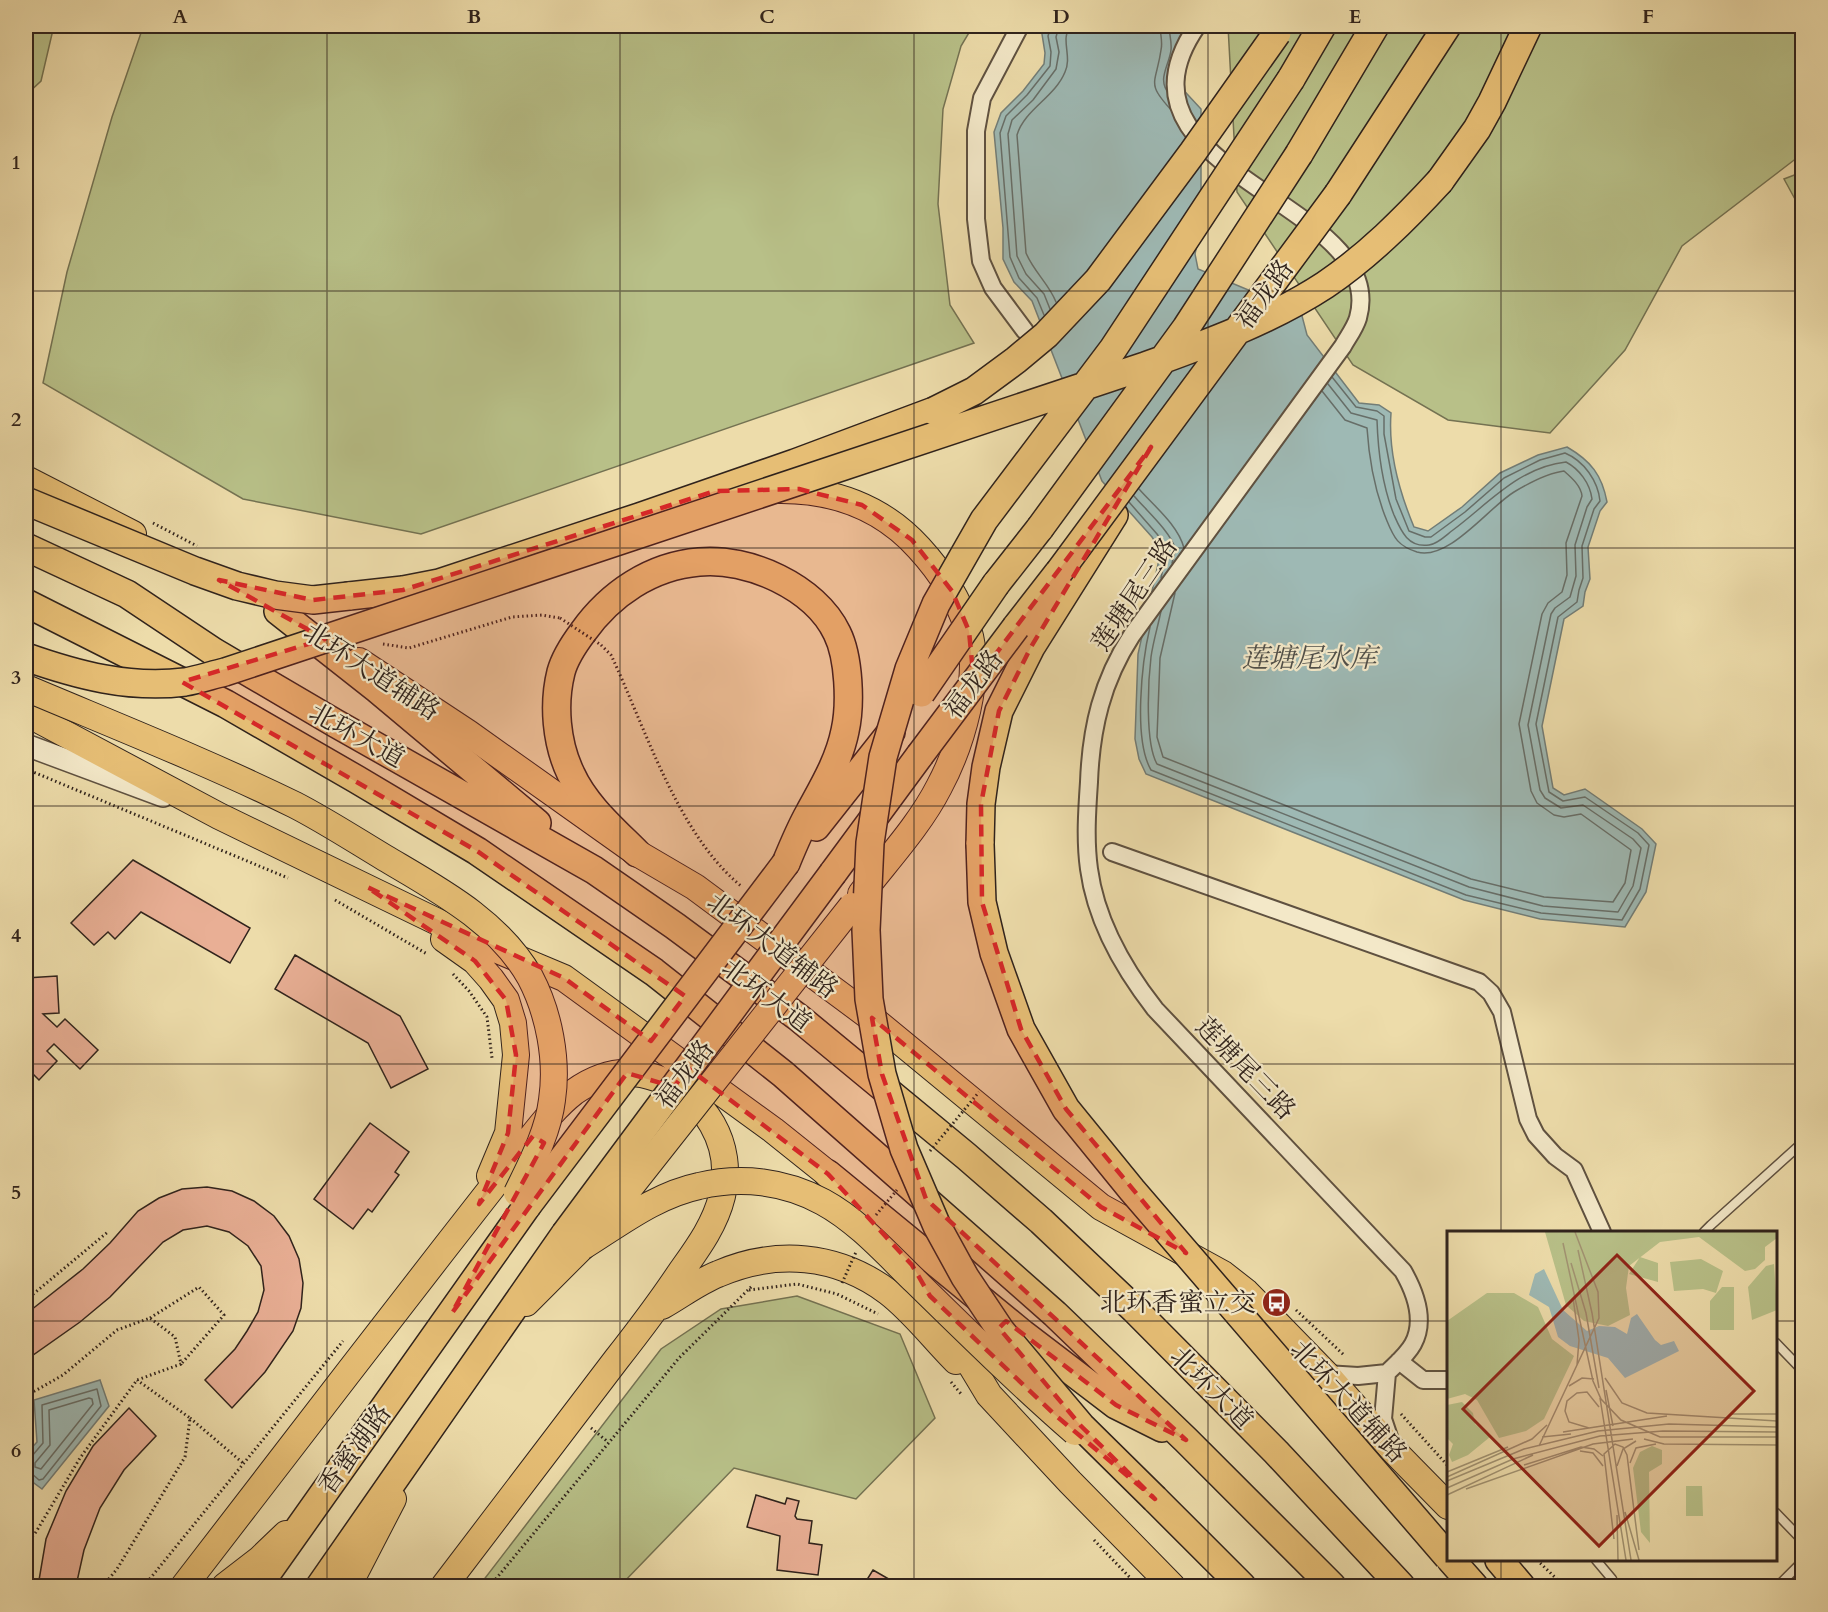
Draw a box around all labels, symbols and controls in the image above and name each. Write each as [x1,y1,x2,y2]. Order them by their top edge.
text: A [172,3,188,30]
text: B [467,3,481,30]
text: C [759,3,775,30]
text: D [1052,3,1070,30]
text: E [1349,3,1361,30]
text: F [1642,3,1654,30]
text: 1 [11,149,21,176]
street label: 福龙路 [1227,252,1301,336]
text: 2 [11,406,21,433]
street label: 莲塘尾三路 [1084,531,1185,658]
street label: 北环大道辅路 [297,614,447,729]
water label: 莲塘尾水库 [1242,640,1380,677]
street label: 福龙路 [936,643,1011,726]
text: 3 [11,664,21,691]
street label: 北环大道 [303,695,411,776]
street label: 北环大道辅路 [701,886,845,1004]
text: 4 [11,922,21,949]
street label: 北环大道 [716,951,818,1039]
street label: 莲塘尾三路 [1188,1009,1303,1127]
street label: 福龙路 [647,1033,722,1116]
text: 5 [11,1179,21,1206]
inset map [1447,1231,1777,1561]
place label: 北环香蜜立交 [1100,1285,1256,1320]
bus stop icon: 北环香蜜立交 [1261,1286,1293,1318]
street label: 北环大道辅路 [1283,1332,1415,1470]
street label: 北环大道 [1162,1339,1261,1438]
street label: 香蜜湖路 [310,1397,399,1502]
text: 6 [11,1437,21,1464]

